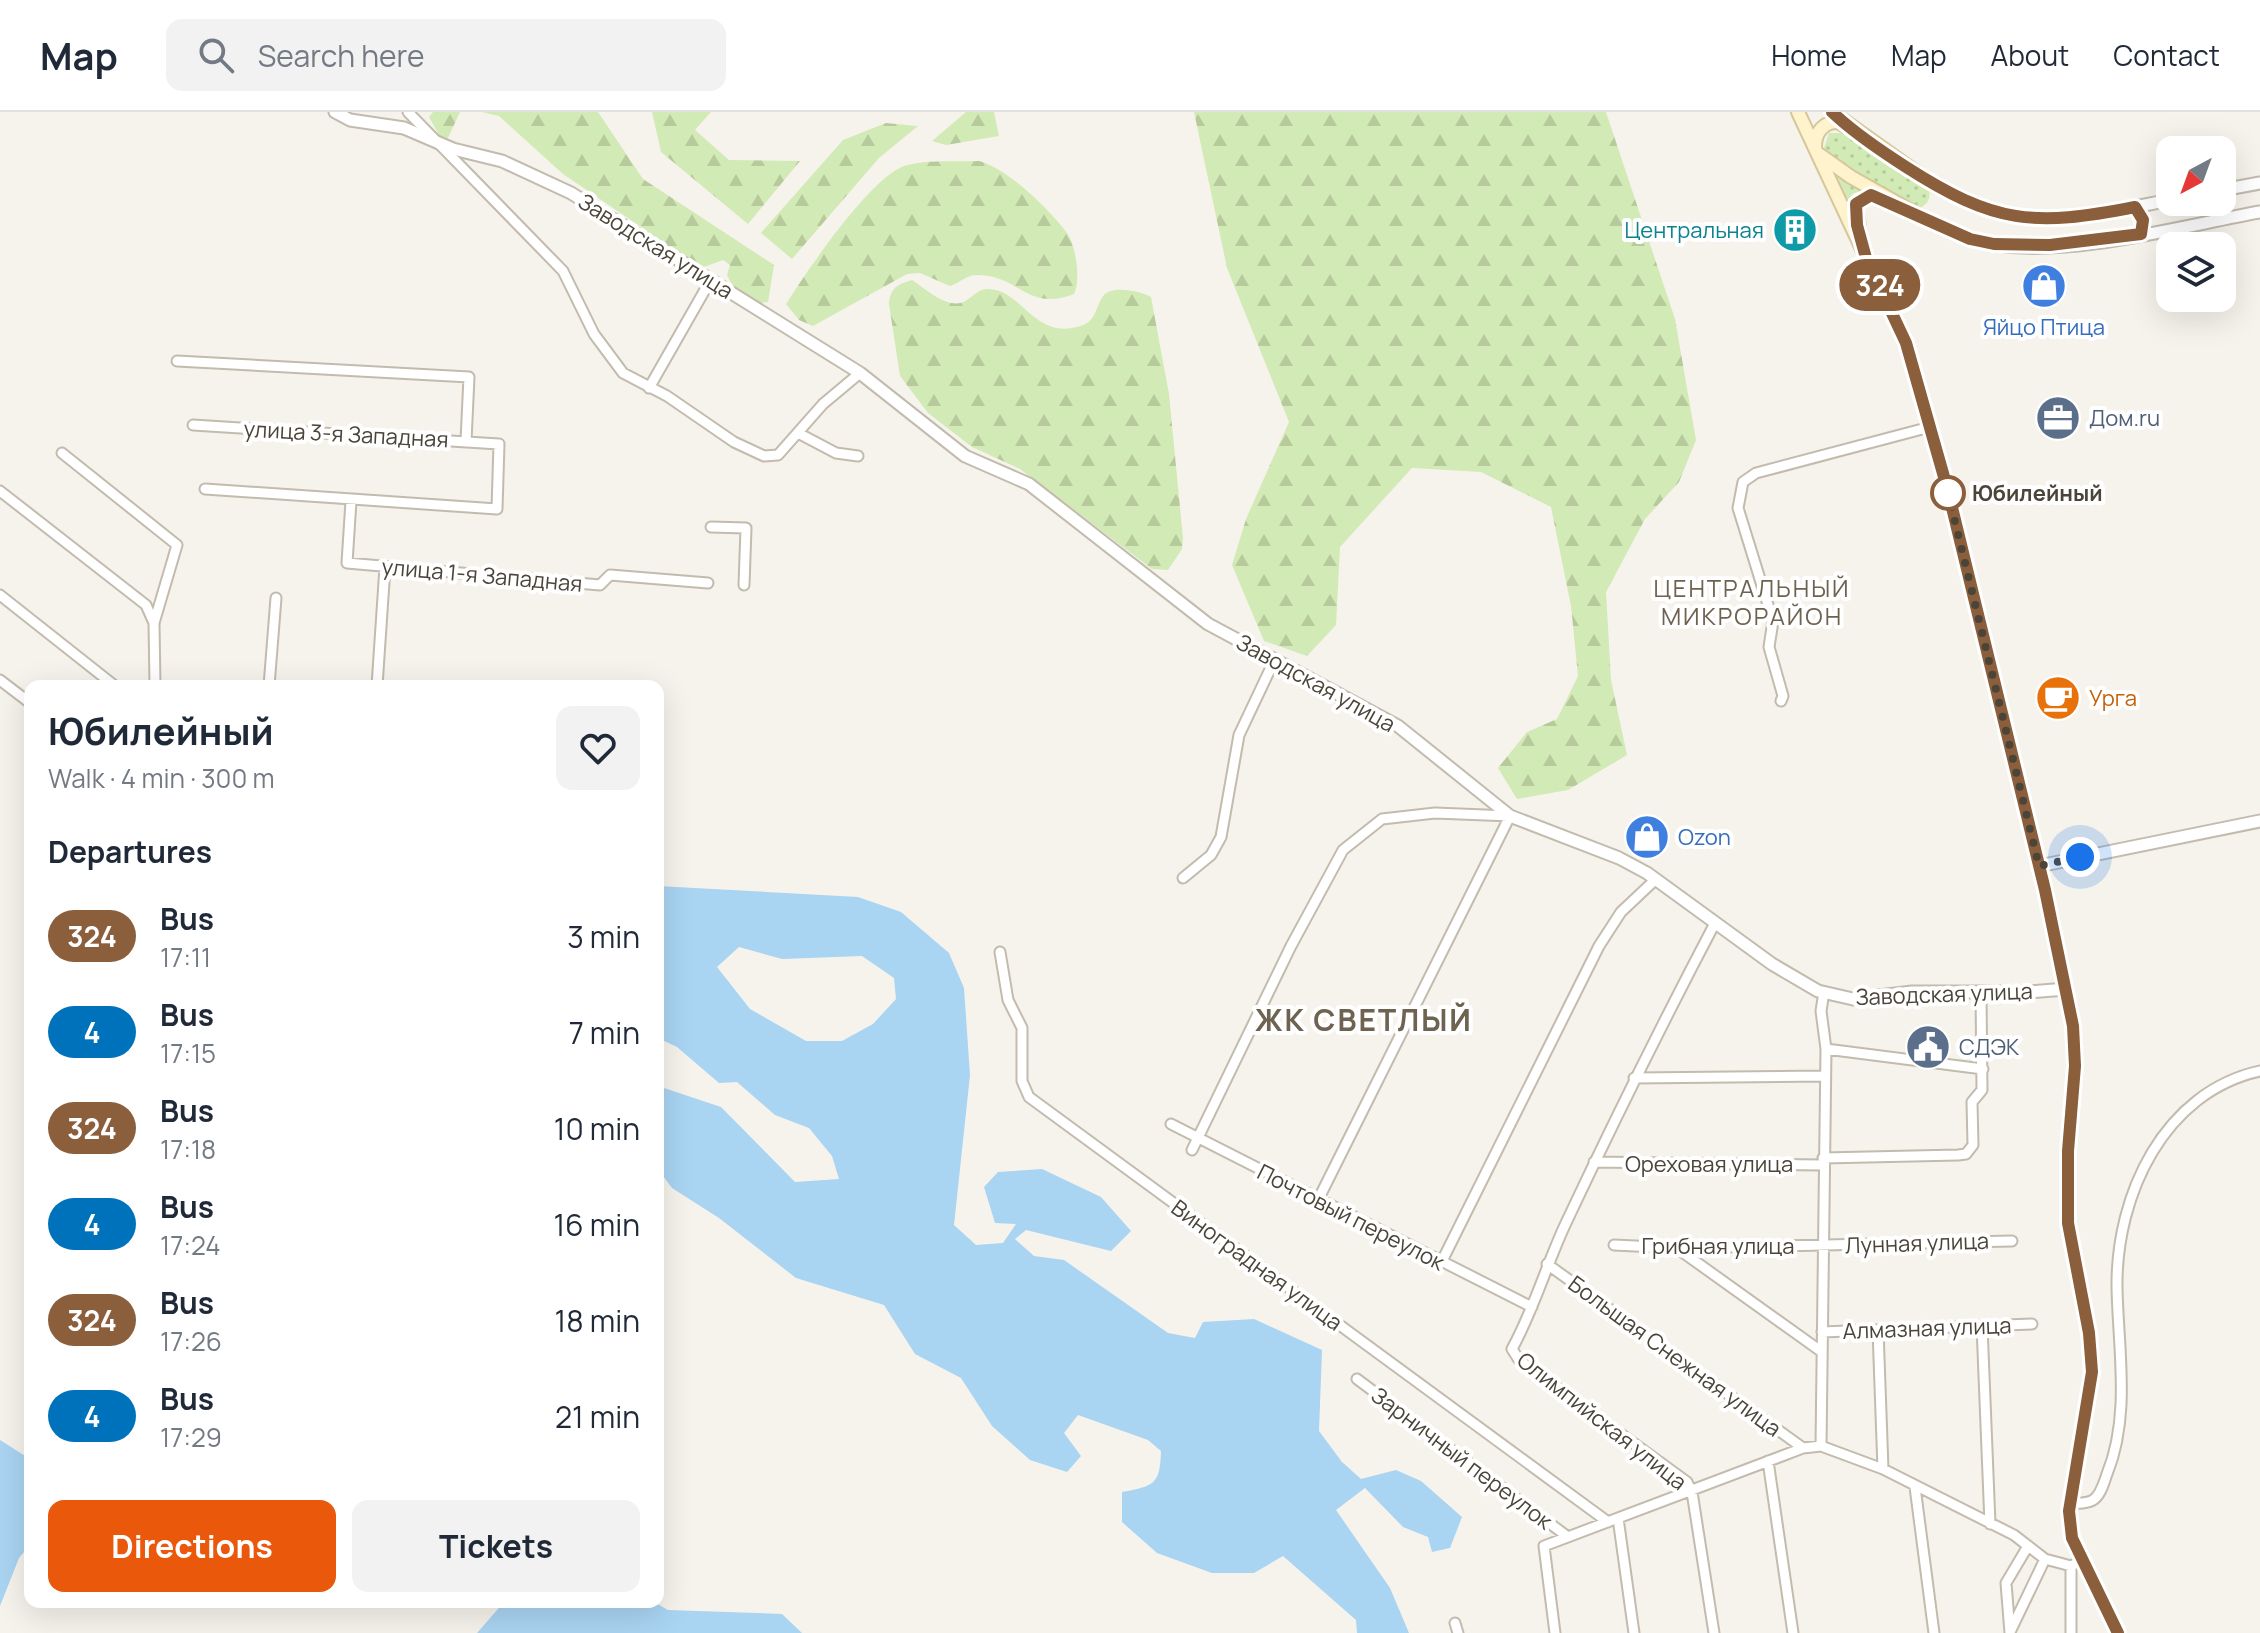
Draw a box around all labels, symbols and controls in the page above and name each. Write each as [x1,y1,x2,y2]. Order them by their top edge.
search box [166,19,726,91]
text: Map [40,29,118,81]
icon: search [194,33,238,77]
text: Search here [258,35,425,76]
text: Home [1771,36,1847,74]
text: Map [1891,36,1947,74]
text: About [1991,36,2069,74]
text: Contact [2113,36,2220,74]
north arrow [2156,136,2236,216]
map controls [2156,136,2236,312]
street label: Заводская улица [573,186,739,306]
building icon: Центральная [1771,206,1819,254]
place label: Центральная [1625,215,1764,245]
button: layers [2156,232,2236,312]
line badge: 324 [1834,259,1926,311]
shop icon: Яйцо Птица [2020,262,2068,310]
text: 324 [1855,266,1905,304]
place label: Яйцо Птица [1983,312,2105,342]
office icon: Дом.ru [2034,394,2082,442]
place label: Дом.ru [2089,403,2160,433]
street label: улица 3-я Западная [243,414,449,454]
marker: Юбилейный [1931,476,1965,510]
place label: Юбилейный [1972,478,2103,508]
street label: улица 1-я Западная [380,551,584,599]
district label: ЦЕНТРАЛЬНЫЙ МИКРОРАЙОН [1654,571,1851,632]
street label: Заводская улица [1231,627,1401,739]
cafe icon: Урга [2034,674,2082,722]
place label: Урга [2089,683,2137,713]
text: Юбилейный [48,704,274,756]
button: heart [556,706,640,790]
text: Walk · 4 min · 300 m [48,760,275,796]
shop icon: Ozon [1623,813,1671,861]
place label: Ozon [1678,822,1731,852]
text: Departures [48,831,212,872]
your location [2060,837,2100,877]
text: Bus [160,898,214,939]
text: 3 min [567,916,640,957]
text: 324 [67,917,117,955]
text: 17:11 [160,939,211,975]
street label: Заводская улица [1855,976,2033,1012]
text: Bus [160,994,214,1035]
district label: ЖК СВЕТЛЫЙ [1255,999,1473,1040]
text: 7 min [569,1012,640,1053]
text: 4 [83,1013,101,1051]
public building icon: СДЭК [1904,1023,1952,1071]
place label: СДЭК [1959,1032,2020,1062]
text: 17:15 [160,1035,216,1071]
text: Bus [160,1090,214,1131]
text: 10 min [554,1108,640,1149]
text: 324 [67,1109,117,1147]
text: 17:18 [160,1131,216,1167]
street label: Ореховая улица [1625,1149,1793,1179]
street label: Почтовый переулок [1252,1157,1451,1278]
text: Bus [160,1186,214,1227]
street label: Виноградная улица [1165,1193,1349,1337]
text: 16 min [553,1204,640,1245]
text: 4 [83,1205,101,1243]
street label: Лунная улица [1845,1225,1989,1261]
text: 17:24 [160,1227,221,1263]
street label: Грибная улица [1642,1231,1794,1261]
street label: Большая Снежная улица [1563,1269,1787,1443]
text: Bus [160,1282,214,1323]
text: 18 min [555,1300,640,1341]
text: 324 [67,1301,117,1339]
street label: Алмазная улица [1842,1310,2012,1346]
text: 17:26 [160,1323,222,1359]
street label: Олимпийская улица [1511,1345,1693,1497]
text: Bus [160,1378,214,1419]
street label: Зарничный переулок [1365,1380,1559,1537]
text: 21 min [555,1396,640,1437]
text: 4 [83,1397,101,1435]
text: 17:29 [160,1419,222,1455]
button: Directions [48,1500,336,1592]
button: Tickets [352,1500,640,1592]

